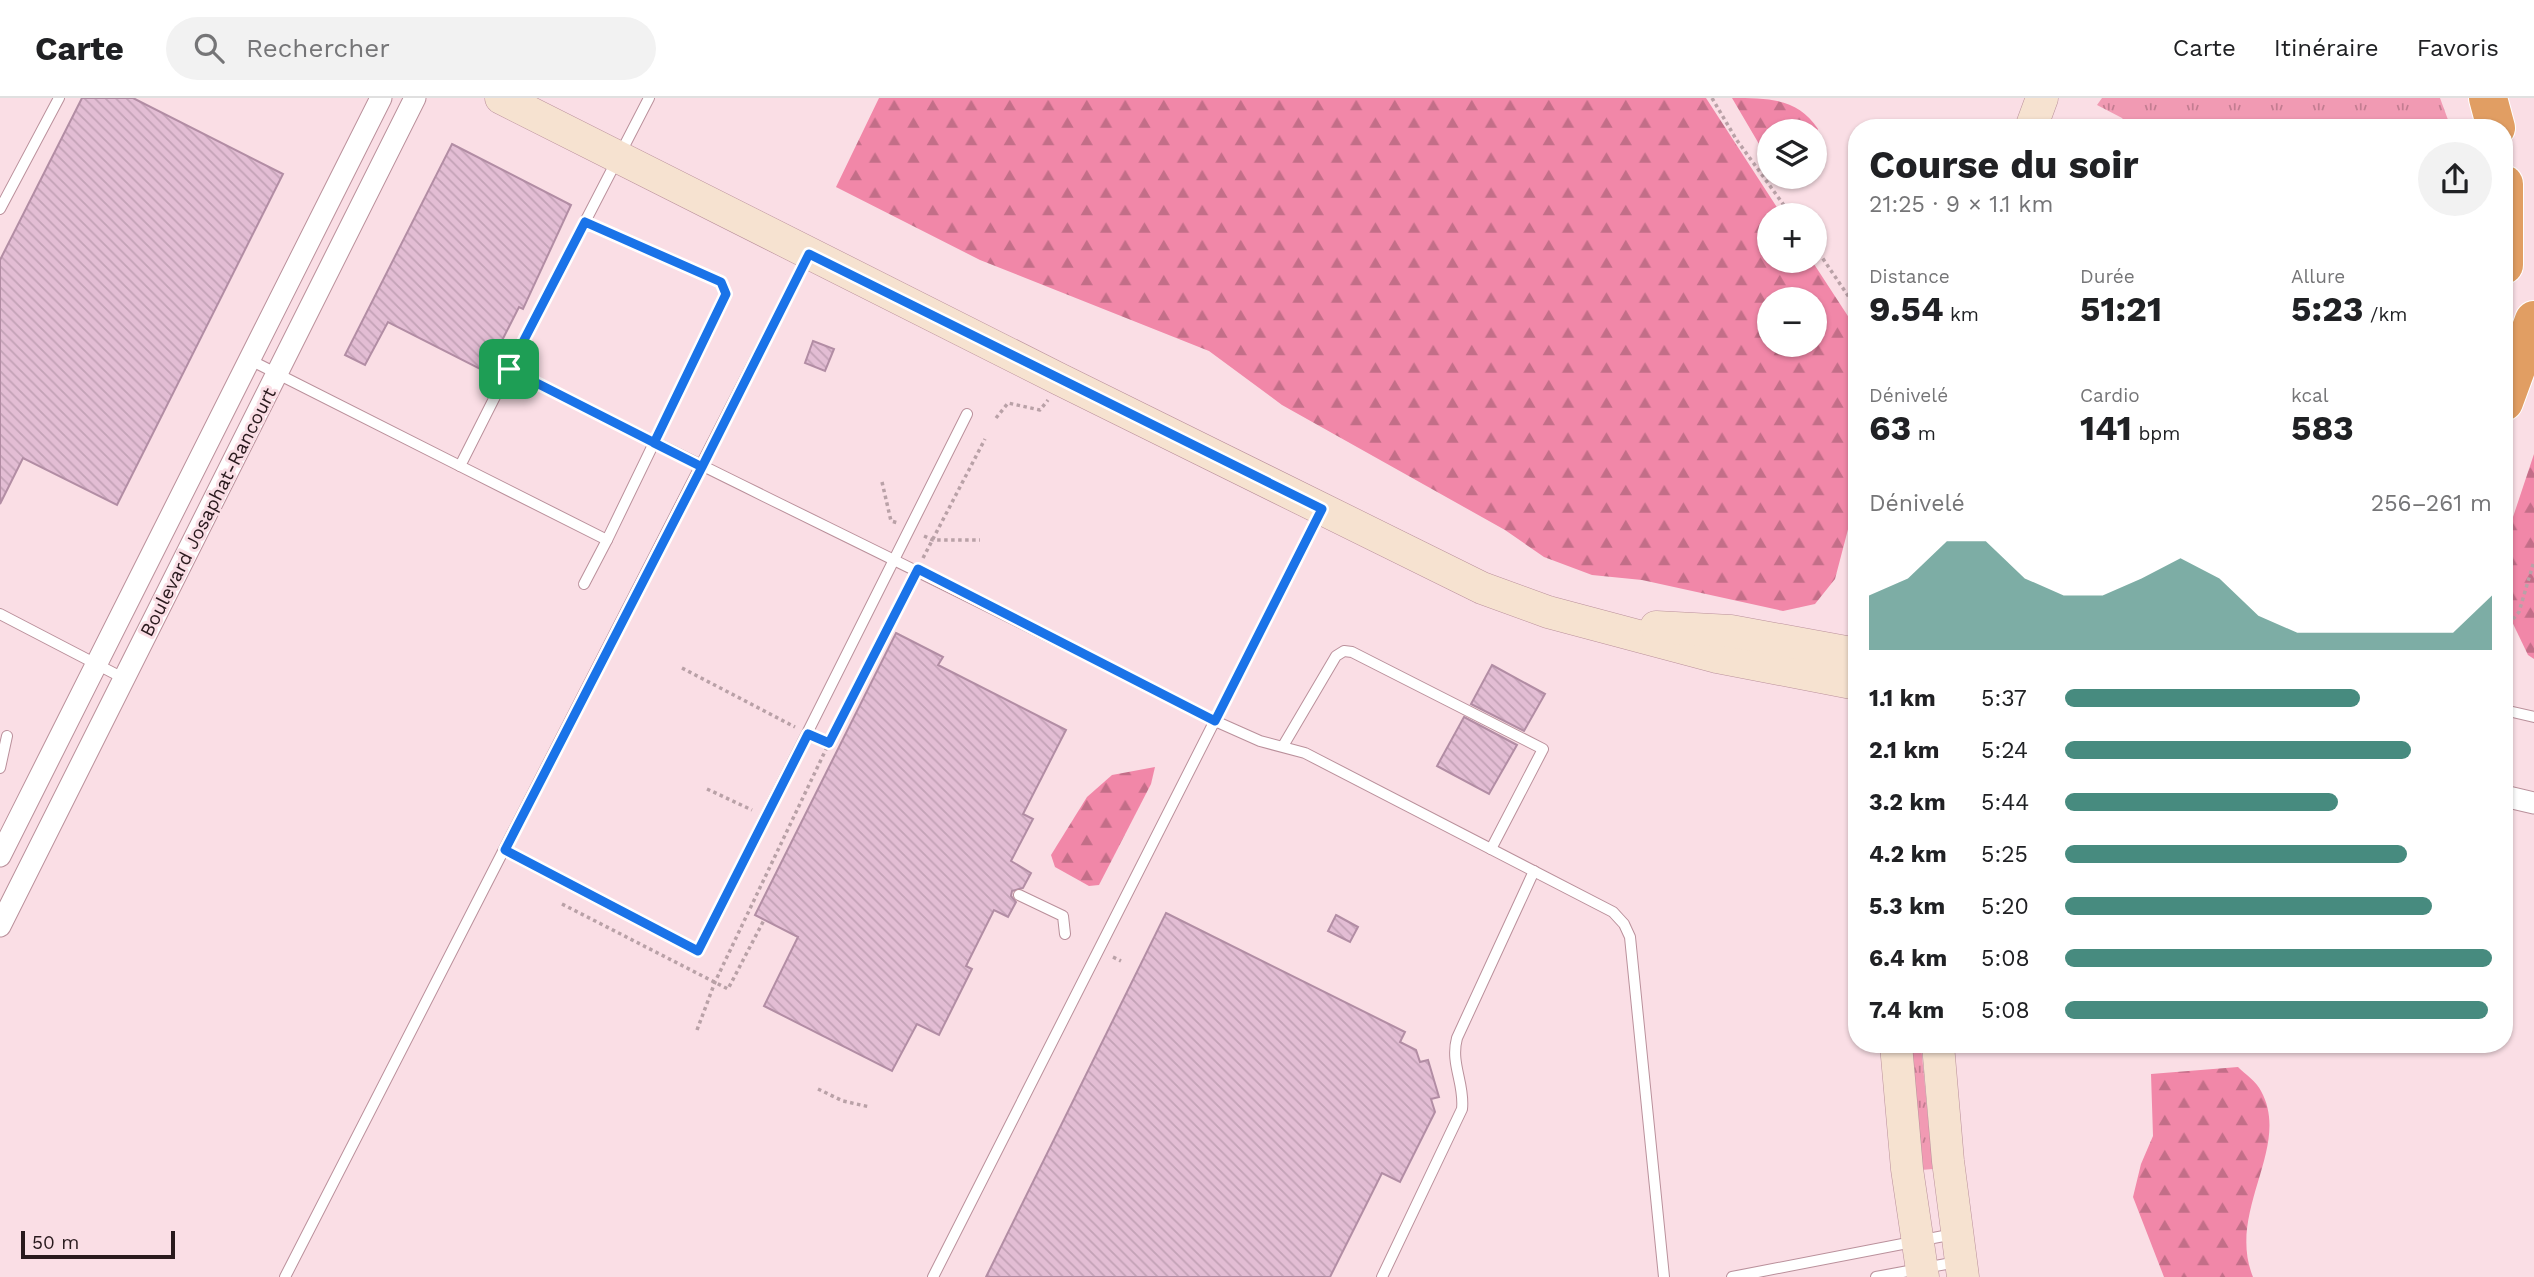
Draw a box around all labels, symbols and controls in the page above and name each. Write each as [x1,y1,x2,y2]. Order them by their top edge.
search box [166,17,656,80]
text: Carte [35,29,124,68]
icon: search [190,29,228,67]
text: Rechercher [246,33,390,63]
text: Carte [2173,34,2236,62]
text: Itinéraire [2274,34,2379,62]
text: Favoris [2417,34,2499,62]
map controls [1757,119,1827,357]
button: layers [1757,119,1827,189]
button: share [2418,142,2492,216]
text: Course du soir [1869,143,2139,187]
text: 21:25 · 9 × 1.1 km [1869,191,2053,218]
button: + [1757,203,1827,273]
text: Distance [1869,265,1950,288]
text: Durée [2080,265,2135,288]
text: Allure [2291,265,2345,288]
button: − [1757,287,1827,357]
text: 9.54 [1869,288,1944,330]
text: 51:21 [2080,288,2162,330]
text: 5:23 [2291,288,2364,330]
text: km [1944,303,1979,326]
text: /km [2364,303,2407,326]
pin [479,339,539,399]
icon: arrive [490,350,528,388]
street label: Boulevard Josaphat-Rancourt [135,384,281,640]
text: Dénivelé [1869,384,1948,407]
text: Cardio [2080,384,2140,407]
text: kcal [2291,384,2329,407]
text: 63 [1869,407,1911,449]
text: 141 [2080,407,2132,449]
text: 583 [2291,407,2354,449]
text: m [1911,422,1936,445]
text: bpm [2132,422,2180,445]
text: Dénivelé [1869,490,1965,517]
text: 256–261 m [2371,490,2492,517]
text: 1.1 km [1869,685,1936,712]
text: 5:37 [1981,685,2027,712]
text: 2.1 km [1869,737,1940,764]
text: 5:24 [1981,737,2028,764]
text: 3.2 km [1869,789,1946,816]
text: 5:44 [1981,789,2029,816]
text: 4.2 km [1869,841,1947,868]
text: 5:25 [1981,841,2028,868]
text: 5.3 km [1869,893,1945,920]
text: 5:20 [1981,893,2029,920]
text: 6.4 km [1869,945,1947,972]
text: 5:08 [1981,945,2030,972]
text: 7.4 km [1869,997,1944,1024]
text: 5:08 [1981,997,2030,1024]
scale bar [21,1228,175,1260]
text: 50 m [32,1231,79,1254]

